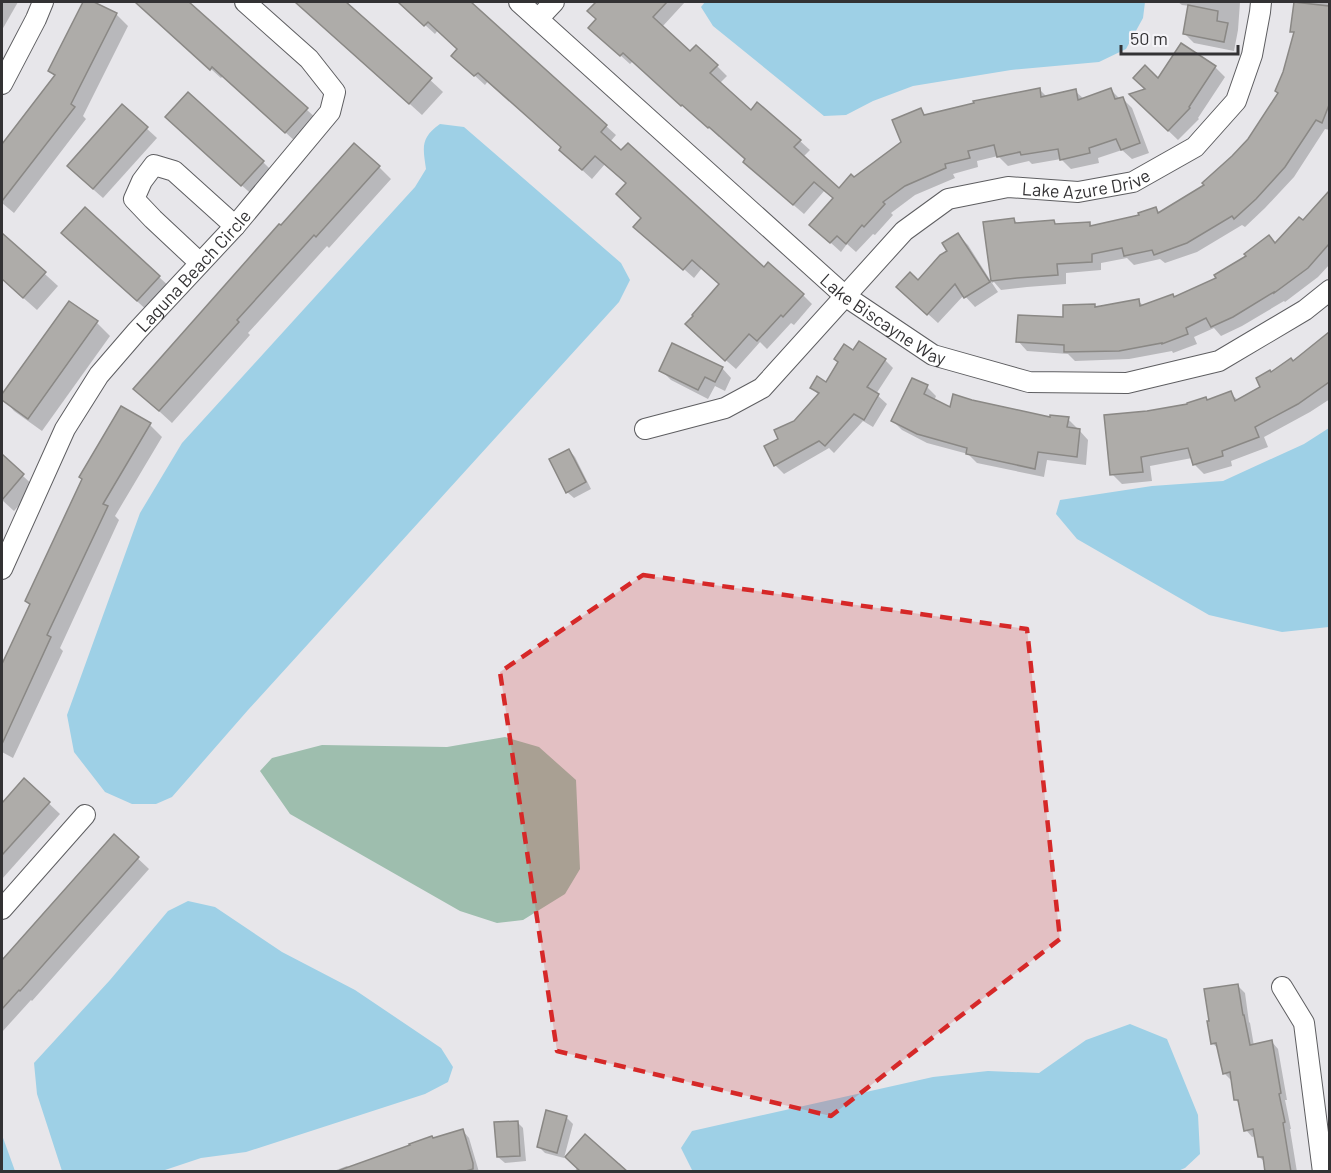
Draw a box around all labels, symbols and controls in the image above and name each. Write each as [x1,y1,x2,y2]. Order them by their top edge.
scale bar [1121,18,1238,56]
text: 50 m [1130,27,1168,49]
street label: Lake Azure Drive [1021,164,1154,204]
street label: Laguna Beach Circle [131,205,255,336]
street label: Lake Biscayne Way [816,268,948,369]

